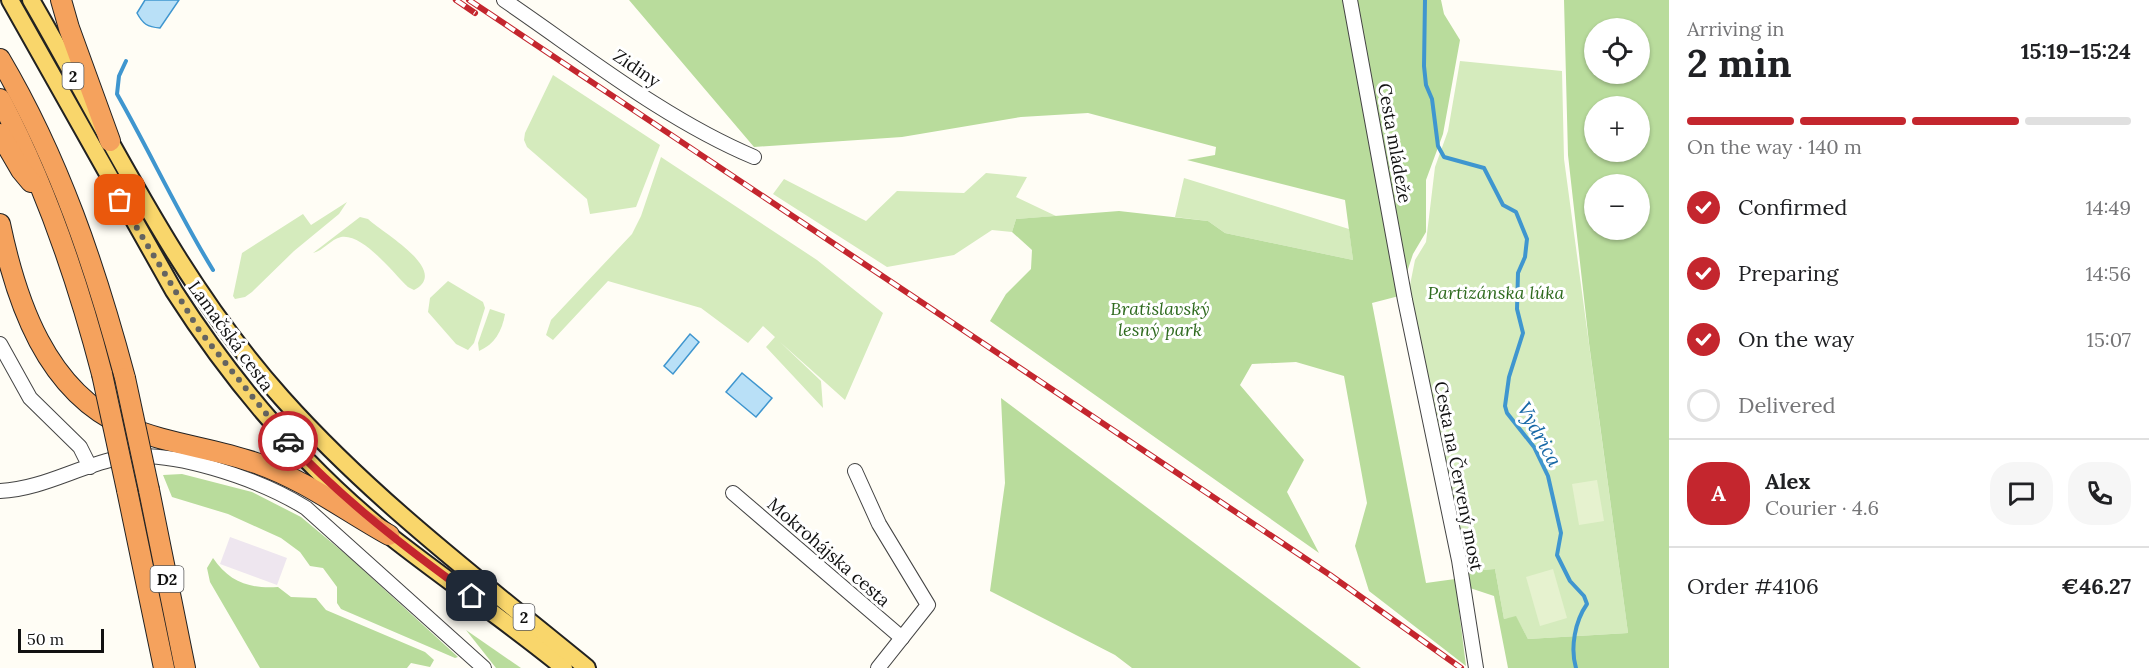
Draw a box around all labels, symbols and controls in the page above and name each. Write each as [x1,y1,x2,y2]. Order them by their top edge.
text: Arriving in [1687,16,1784,41]
map controls [1584,18,1650,240]
button: locate [1584,18,1650,84]
text: 15:19–15:24 [2021,37,2131,65]
text: 2 min [1687,38,1792,88]
street label: Zidiny [609,44,665,92]
road number: 2 [62,63,84,89]
street label: Cesta mládeže [1373,81,1417,205]
button: + [1584,96,1650,162]
text: On the way · 140 m [1687,134,1862,159]
pin [94,174,145,225]
button: − [1584,174,1650,240]
icon: bag [103,183,136,216]
icon: check [1687,191,1720,224]
text: Confirmed [1738,193,1847,221]
text: 14:49 [2085,195,2131,220]
icon: check [1687,257,1720,290]
text: Preparing [1738,259,1838,287]
text: 14:56 [2085,261,2131,286]
street label: Lamačská cesta [183,276,279,396]
park label: Partizánska lúka [1428,281,1565,304]
park label: Bratislavský lesný park [1110,297,1210,341]
icon: check [1687,323,1720,356]
text: On the way [1738,325,1854,353]
text: 15:07 [2087,327,2131,352]
street label: Cesta na Červený most [1429,379,1489,573]
text: Delivered [1738,391,1836,419]
water label: Vydrica [1512,397,1568,471]
courier [258,411,318,471]
icon: car [272,425,305,458]
button: chat [1990,462,2053,525]
button: phone [2068,462,2131,525]
text: Alex [1765,467,1810,495]
text: A [1711,479,1726,507]
street label: Mokrohájska cesta [763,492,895,612]
text: Courier · 4.6 [1765,495,1879,520]
road number: D2 [150,566,184,592]
pin [446,570,497,621]
text: Order #4106 [1687,572,1819,600]
text: €46.27 [2061,572,2131,600]
icon: home [455,579,488,612]
road number: 2 [514,604,534,630]
scale bar [18,626,104,654]
text: 50 m [27,629,64,649]

